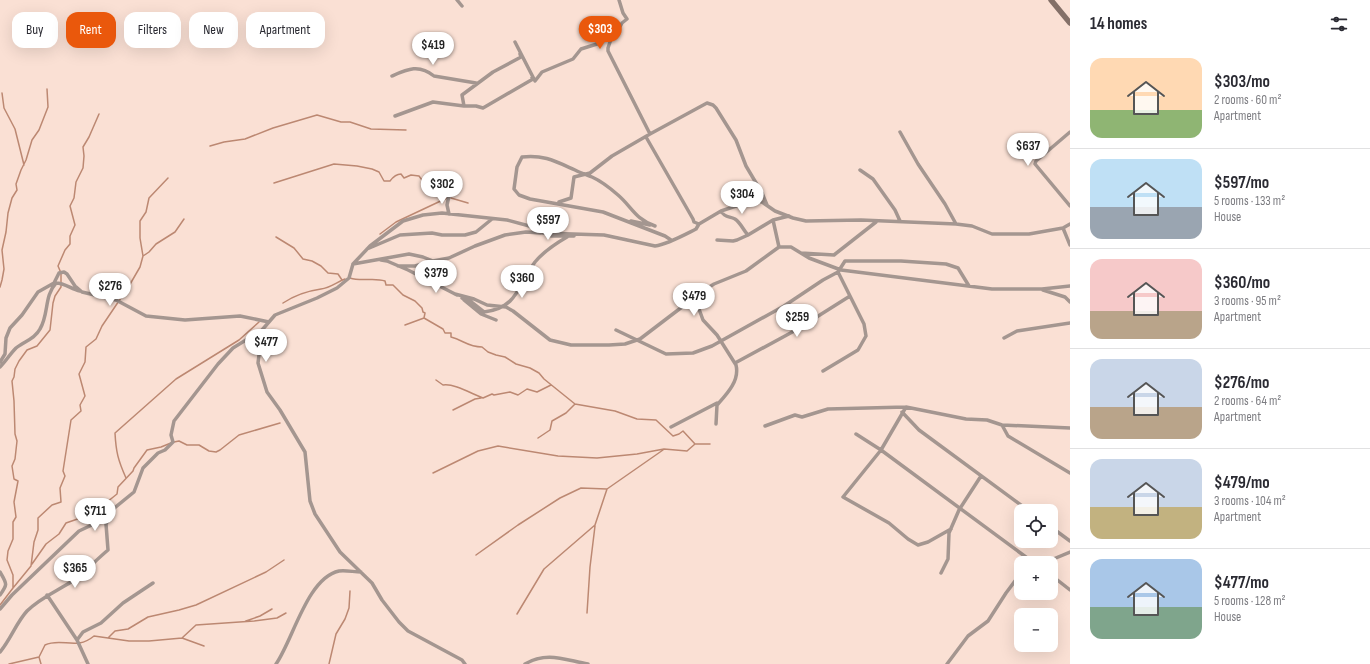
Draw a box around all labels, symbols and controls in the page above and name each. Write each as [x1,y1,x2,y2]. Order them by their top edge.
chip: Buy [12,12,58,48]
chip: Rent [66,12,116,48]
chip: Filters [124,12,181,48]
chip: New [189,12,238,48]
chip: Apartment [246,12,325,48]
icon: filters [1328,13,1350,35]
text: 14 homes [1090,14,1147,34]
pin: $303 [576,16,624,50]
text: $303 [588,21,612,37]
pin: $419 [409,32,457,66]
text: $419 [421,37,445,53]
text: $303/mo [1214,72,1270,92]
icon: home [1122,74,1170,122]
text: 2 rooms · 60 m² [1214,92,1281,108]
text: Apartment [1214,108,1261,124]
pin: $637 [1004,133,1052,167]
text: $637 [1016,138,1040,154]
pin: $302 [418,171,466,205]
text: $597/mo [1214,173,1269,193]
icon: home [1122,175,1170,223]
text: $302 [430,176,454,192]
pin: $304 [718,181,766,215]
text: $304 [730,186,754,202]
text: 5 rooms · 133 m² [1214,193,1285,209]
pin: $597 [524,207,572,241]
text: House [1214,209,1241,225]
text: $597 [536,212,560,228]
pin: $379 [412,260,460,294]
text: $379 [424,265,448,281]
pin: $360 [498,265,546,299]
text: $360 [510,270,534,286]
pin: $276 [86,273,134,307]
text: $360/mo [1214,273,1270,293]
icon: home [1122,275,1170,323]
text: $276 [98,278,122,294]
pin: $479 [670,283,718,317]
text: $479 [682,288,706,304]
text: 3 rooms · 95 m² [1214,293,1281,309]
pin: $259 [773,304,821,338]
text: $259 [785,309,809,325]
text: Apartment [1214,309,1261,325]
pin: $477 [242,329,290,363]
text: $477 [254,334,278,350]
text: $276/mo [1214,373,1269,393]
icon: home [1122,375,1170,423]
text: 2 rooms · 64 m² [1214,393,1281,409]
text: Apartment [1214,409,1261,425]
text: $479/mo [1214,473,1270,493]
icon: home [1122,475,1170,523]
text: 3 rooms · 104 m² [1214,493,1286,509]
pin: $711 [71,498,119,532]
text: $711 [84,503,106,519]
map controls [1014,504,1058,652]
button: locate [1014,504,1058,548]
text: Apartment [1214,509,1261,525]
pin: $365 [51,555,99,589]
button: + [1014,556,1058,600]
text: $365 [63,560,87,576]
text: $477/mo [1214,573,1269,593]
icon: home [1122,575,1170,623]
text: 5 rooms · 128 m² [1214,593,1286,609]
button: − [1014,608,1058,652]
text: House [1214,609,1241,625]

